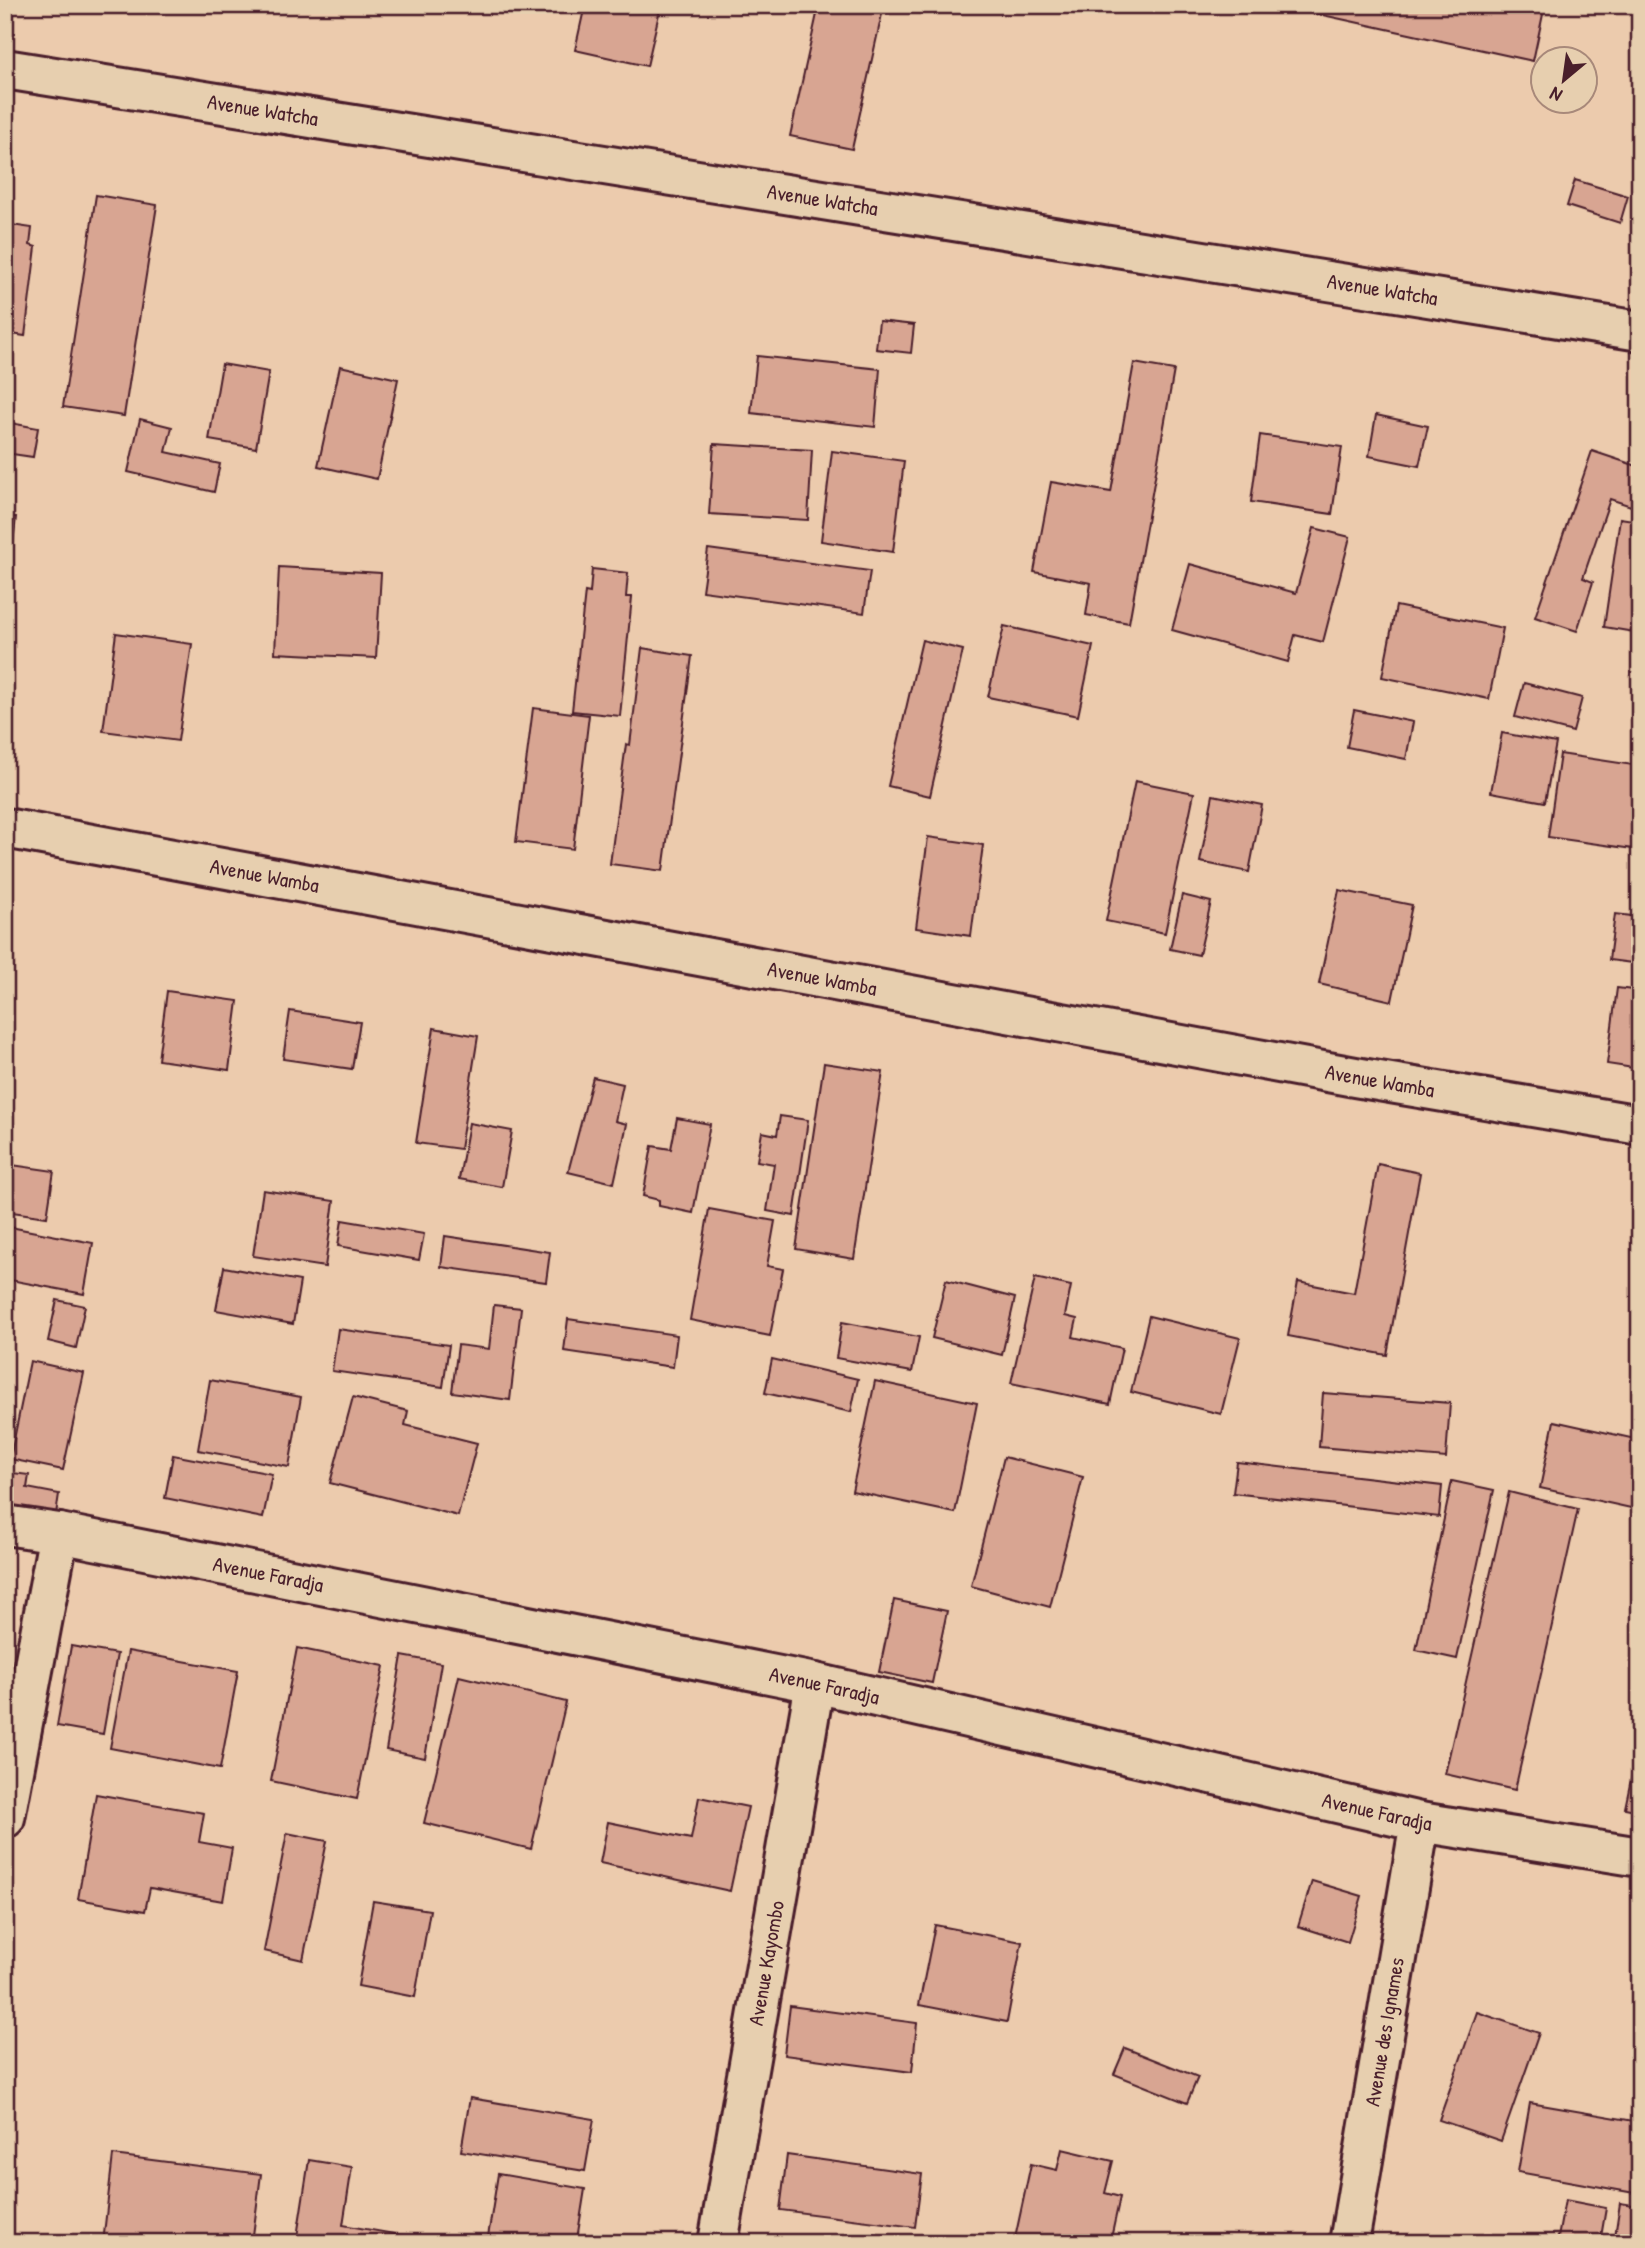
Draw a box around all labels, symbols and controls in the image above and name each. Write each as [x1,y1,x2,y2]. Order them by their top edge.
north arrow [1530,46,1600,116]
text: N [1545,81,1566,109]
street label: Avenue Watcha [205,87,320,133]
street label: Avenue Watcha [765,176,880,223]
street label: Avenue Watcha [1325,266,1440,312]
street label: Avenue Wamba [208,851,322,900]
street label: Avenue Wamba [765,954,879,1003]
street label: Avenue Wamba [1323,1057,1437,1104]
street label: Avenue Faradja [211,1549,326,1599]
street label: Avenue Faradja [767,1659,882,1711]
street label: Avenue Faradja [1319,1785,1434,1838]
street label: Avenue Kayombo [741,1898,791,2028]
street label: Avenue des Ignames [1357,1955,1411,2108]

